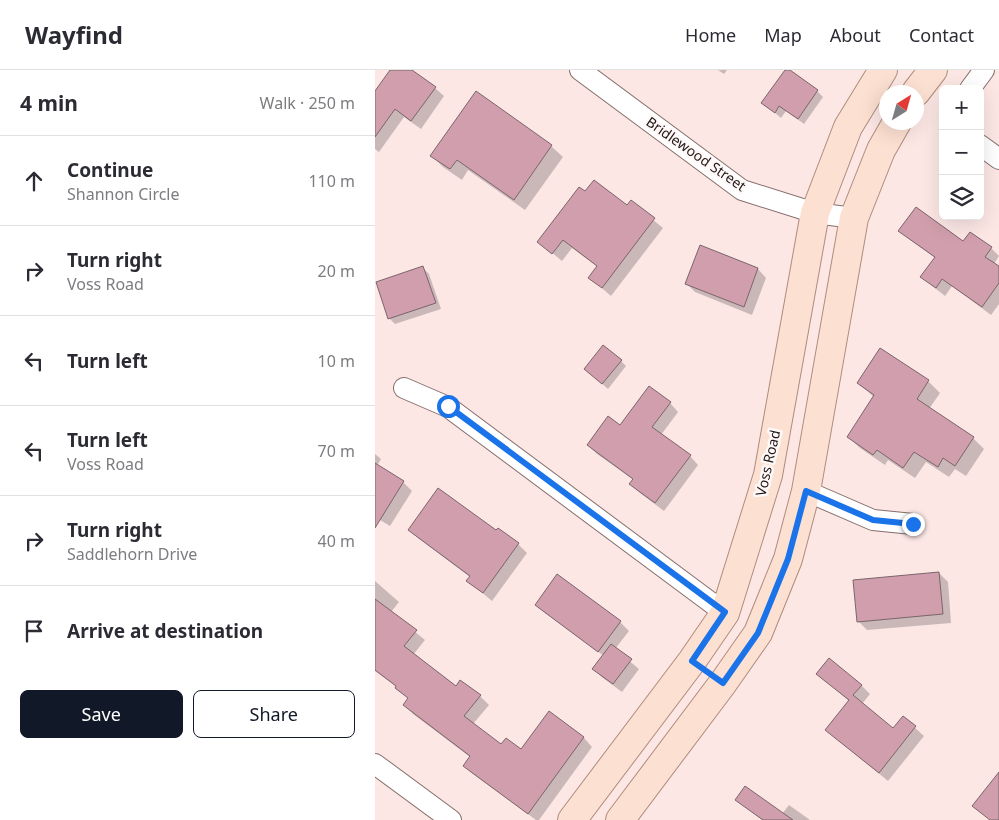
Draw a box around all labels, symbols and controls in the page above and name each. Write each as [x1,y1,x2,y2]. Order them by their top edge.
text: Wayfind [25,18,123,51]
text: Home [685,23,736,47]
text: Map [764,23,802,47]
text: About [830,23,881,47]
text: Contact [909,23,974,47]
north arrow [879,85,924,130]
map controls [939,85,984,220]
button: + [939,85,984,130]
text: 4 min [20,89,78,117]
text: Walk · 250 m [260,92,355,114]
street label: Bridlewood Street [643,112,750,195]
button: − [939,130,984,175]
text: Continue [67,157,153,183]
icon: ahead [20,167,48,195]
text: 110 m [308,170,355,192]
button: layers [939,175,984,220]
text: Shannon Circle [67,183,180,205]
text: Turn right [67,247,162,273]
icon: right [20,257,48,285]
text: 20 m [318,260,355,282]
text: Voss Road [67,273,144,295]
icon: left [20,347,48,375]
text: Turn left [67,348,148,374]
text: 10 m [318,350,355,372]
route start [437,395,460,418]
text: Turn left [67,427,148,453]
street label: Voss Road [751,428,784,498]
icon: left [20,437,48,465]
text: 70 m [318,440,355,462]
text: Voss Road [67,453,144,475]
route end [902,513,925,536]
text: Turn right [67,517,162,543]
icon: right [20,527,48,555]
text: 40 m [318,530,355,552]
text: Saddlehorn Drive [67,543,197,565]
icon: arrive [20,617,48,645]
text: Arrive at destination [67,618,263,644]
button: Save [20,690,183,738]
button: Share [193,690,355,738]

